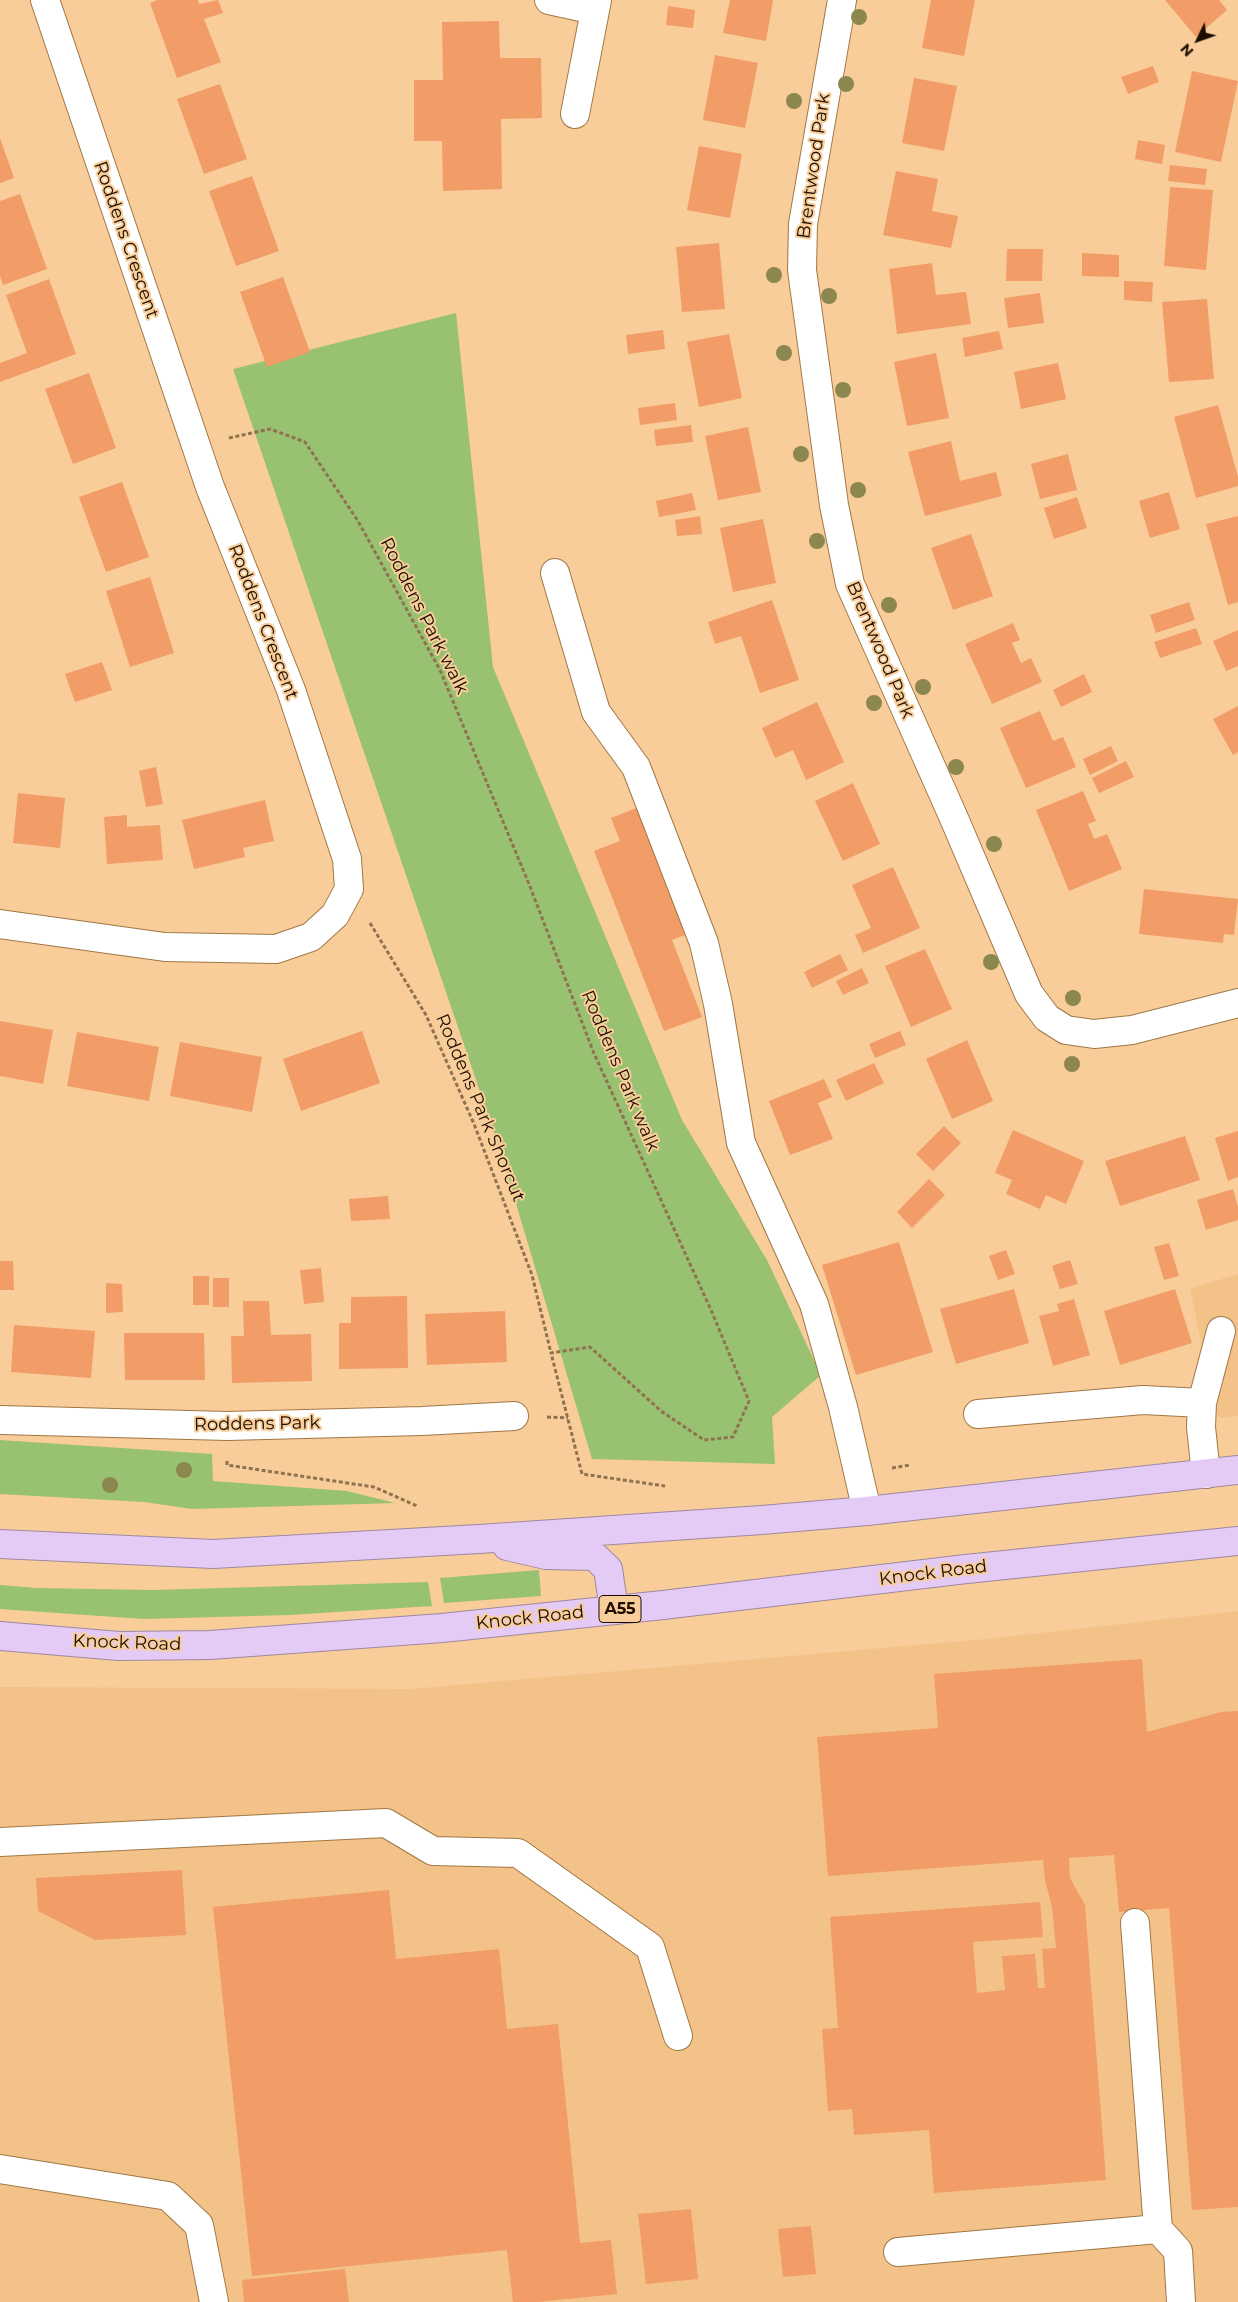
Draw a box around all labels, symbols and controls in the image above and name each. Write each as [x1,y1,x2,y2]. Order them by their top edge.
north arrow [1173,15,1223,65]
text: N [1176,40,1197,60]
street label: Brentwood Park [793,92,835,240]
street label: Roddens Crescent [89,158,163,322]
street label: Roddens Park walk [375,534,473,698]
street label: Roddens Crescent [223,541,303,703]
street label: Brentwood Park [841,578,919,722]
street label: Roddens Park walk [576,987,664,1155]
street label: Roddens Park Shorcut [431,1011,529,1205]
street label: Roddens Park [194,1412,320,1436]
street label: Knock Road [878,1556,988,1590]
road number: A55 [599,1596,641,1622]
street label: Knock Road [475,1602,585,1634]
street label: Knock Road [72,1630,182,1656]

